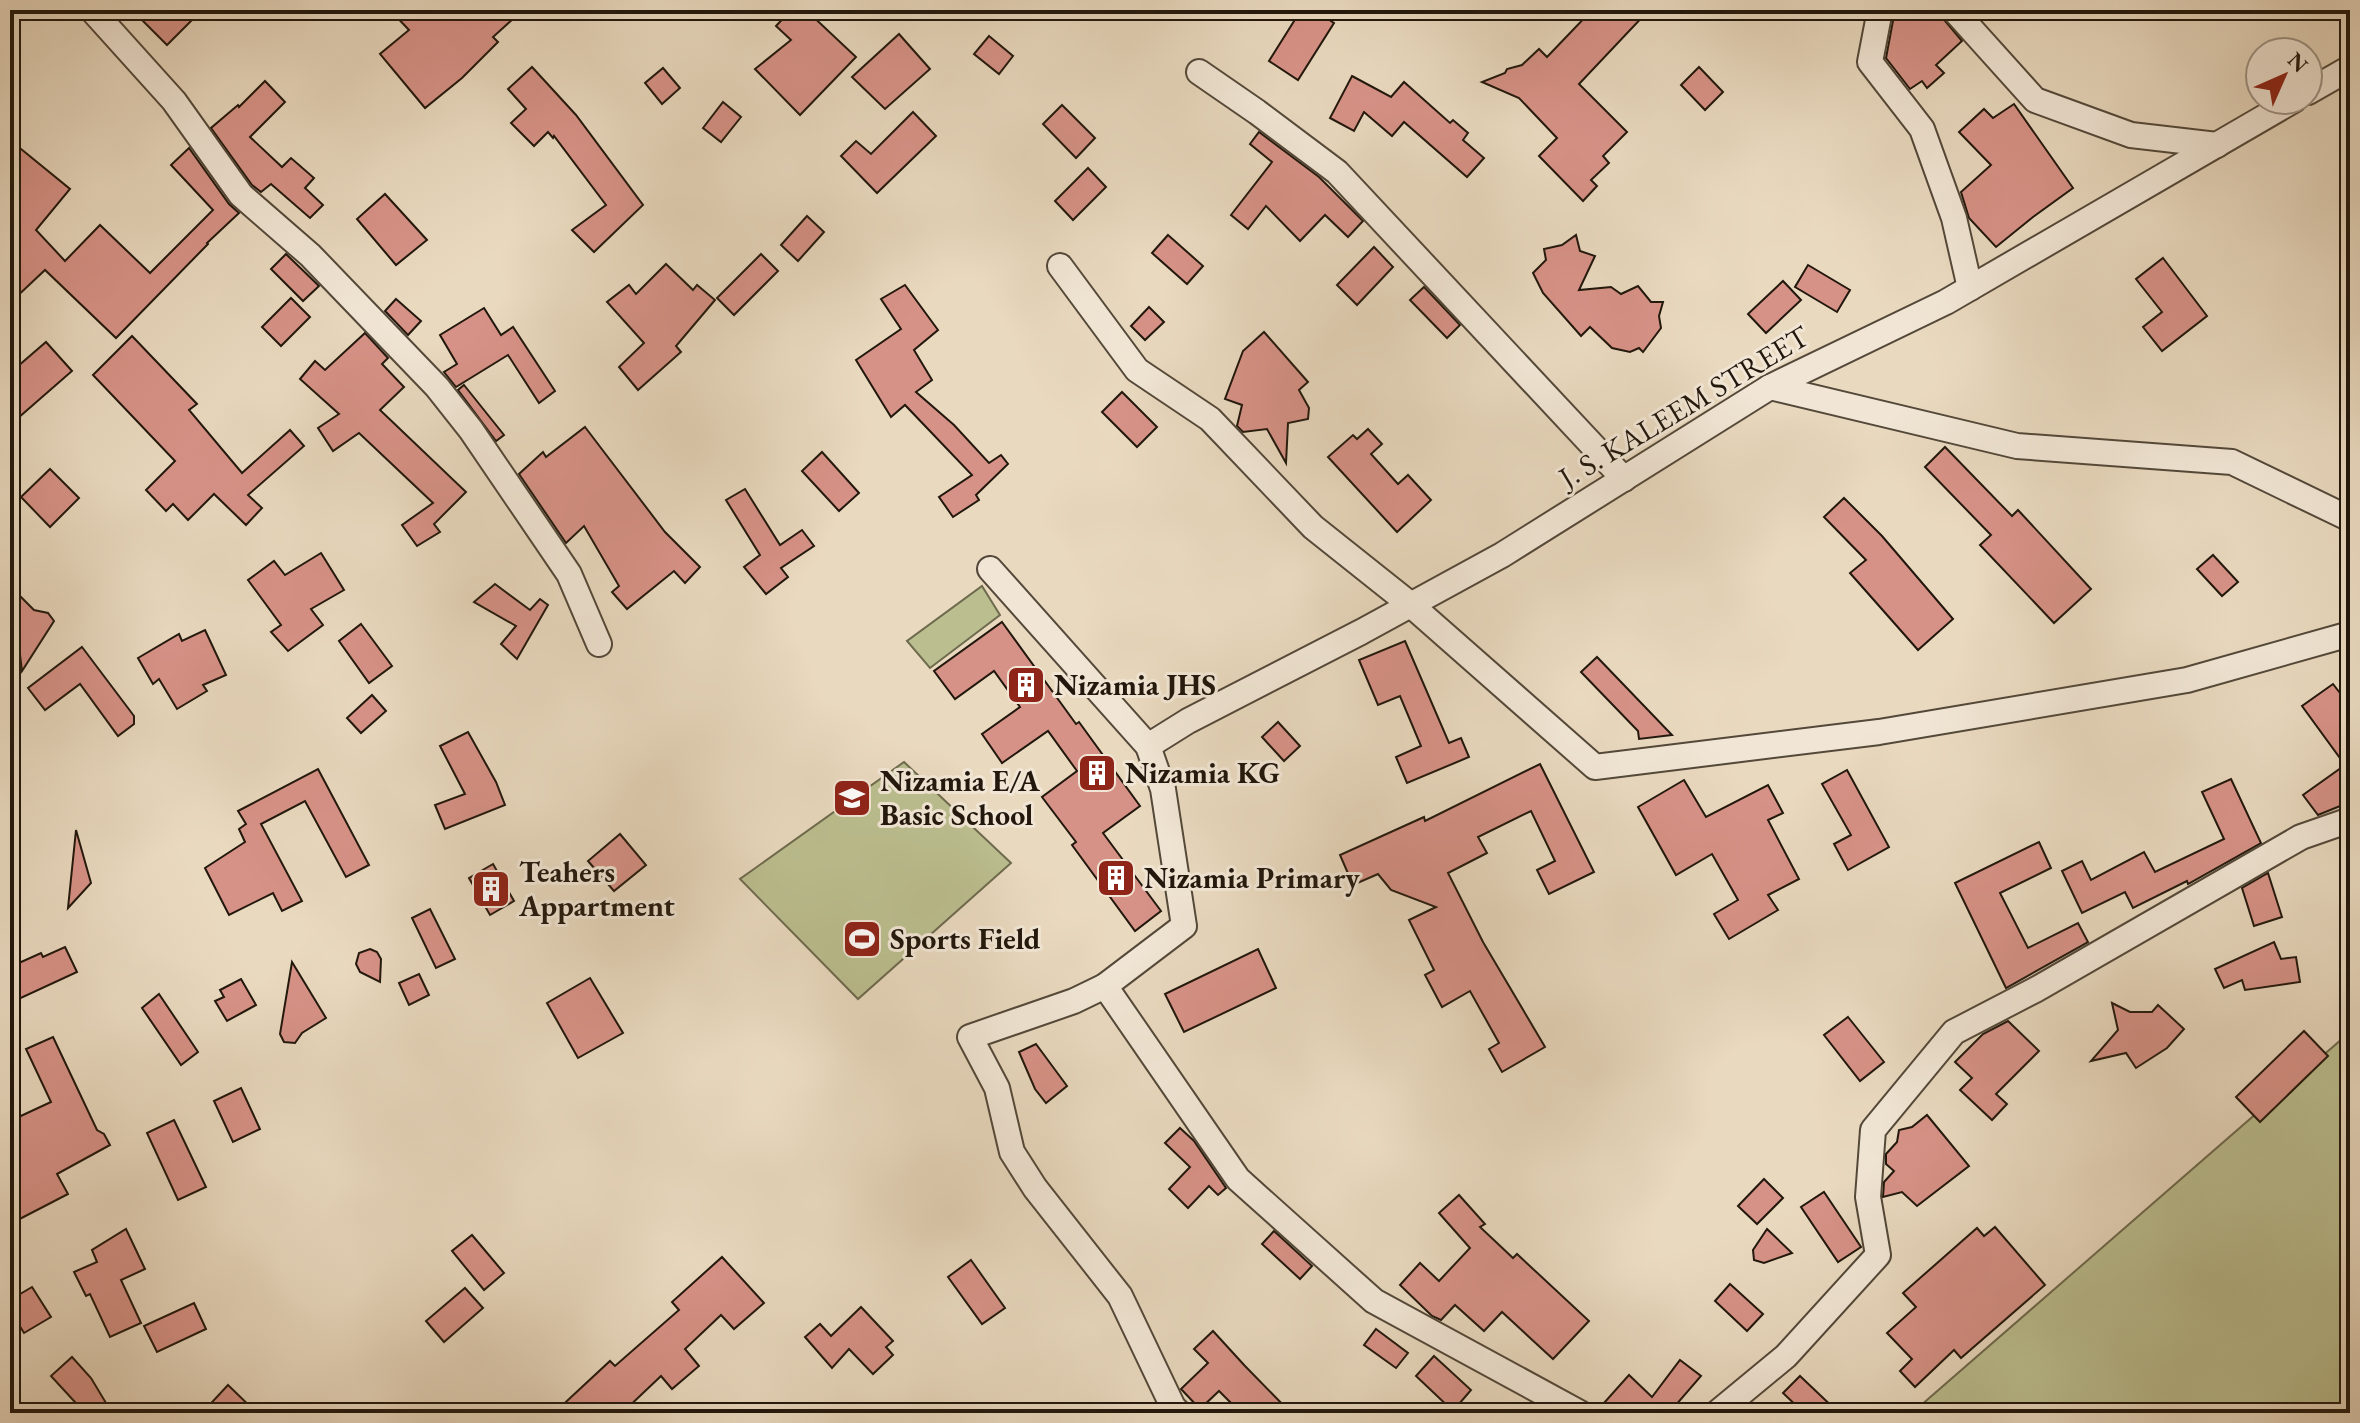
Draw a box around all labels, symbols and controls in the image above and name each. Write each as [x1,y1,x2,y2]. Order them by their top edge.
north arrow [2244,36,2324,116]
text: N [2281,46,2314,79]
street label: J. S. KALEEM STREET [1549,316,1817,498]
building icon: Nizamia JHS [1005,664,1047,706]
place label: Nizamia JHS [1054,665,1216,704]
building icon: Nizamia KG [1076,752,1118,794]
place label: Nizamia KG [1125,753,1280,792]
place label: Nizamia E/A Basic School [880,761,1040,834]
school or university icon: Nizamia E/A Basic School [831,777,873,819]
place label: Teahers Appartment [518,852,676,925]
building icon: Nizamia Primary [1095,857,1137,899]
place label: Nizamia Primary [1144,858,1360,897]
building icon: Teahers Appartment [470,868,512,910]
sports icon: Sports Field [841,918,883,960]
place label: Sports Field [890,919,1041,958]

